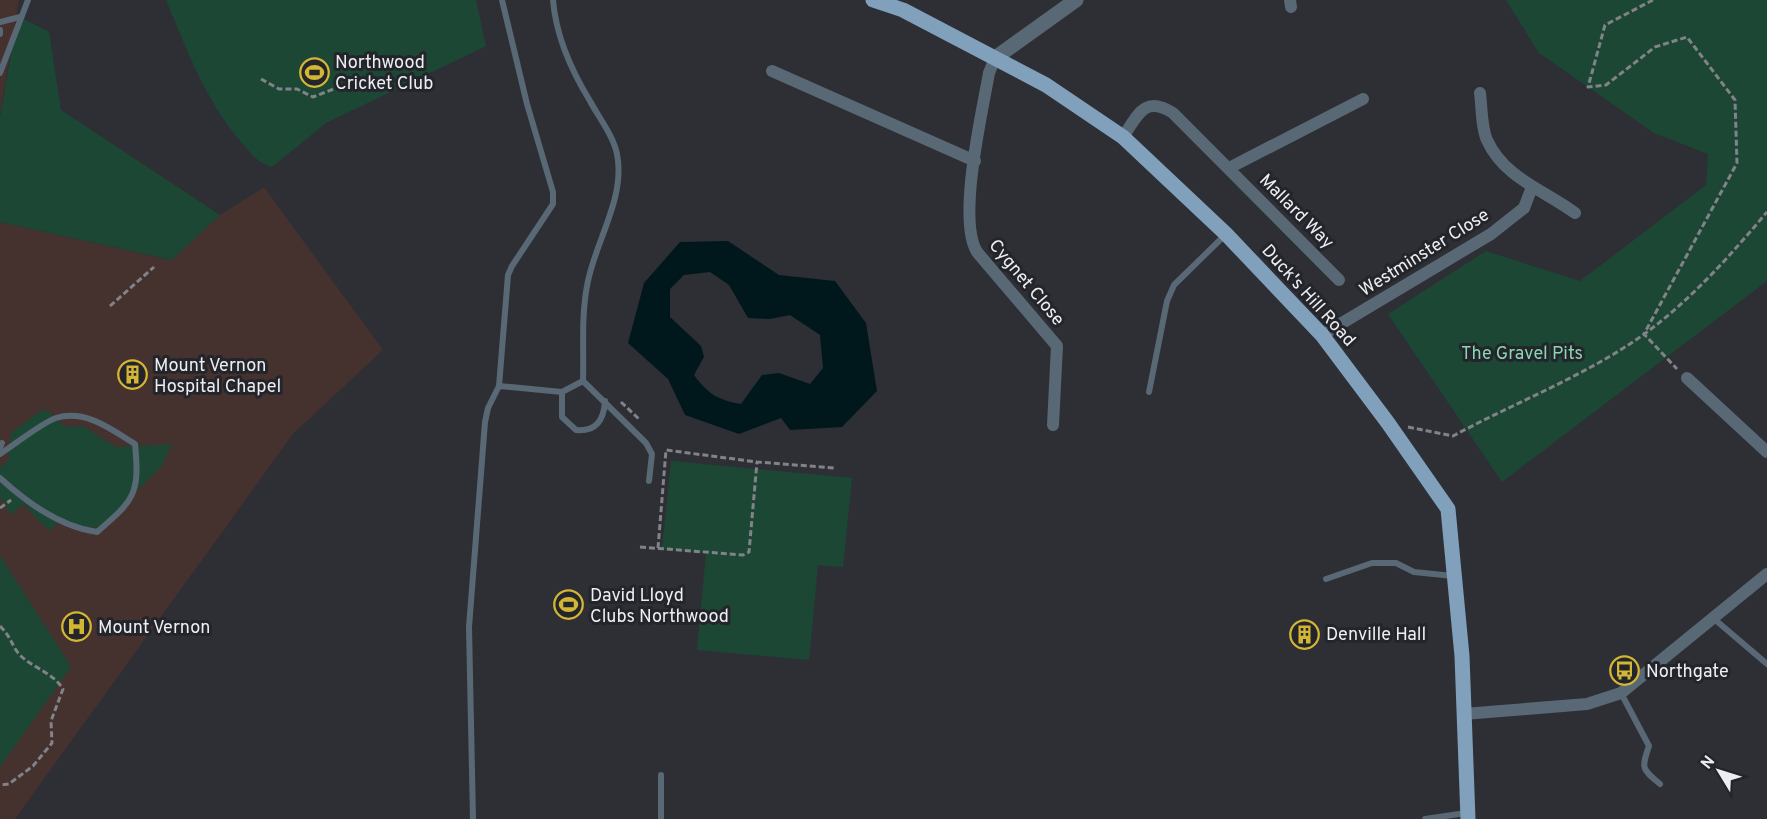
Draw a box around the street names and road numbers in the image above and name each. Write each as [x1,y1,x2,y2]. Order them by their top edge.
street label: Mallard Way [1254,170,1338,254]
street label: Westminster Close [1356,204,1494,302]
street label: Cygnet Close [983,235,1069,331]
street label: Duck's Hill Road [1256,240,1360,352]

